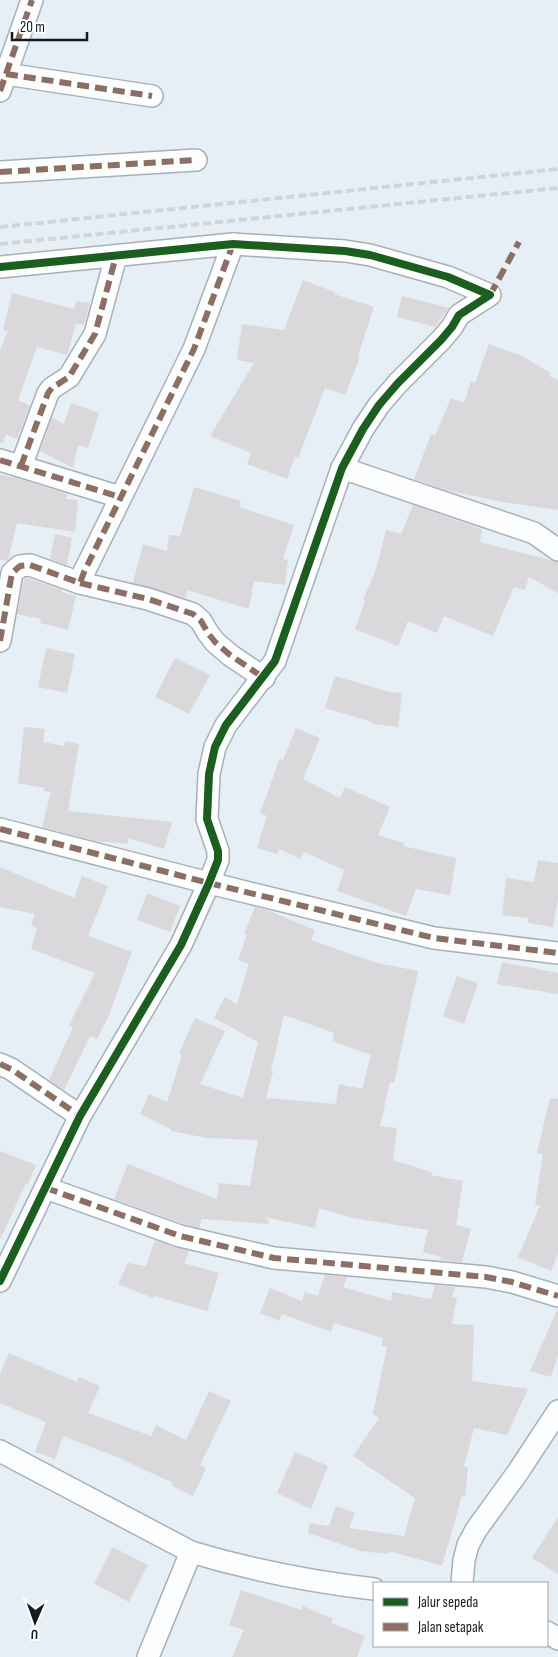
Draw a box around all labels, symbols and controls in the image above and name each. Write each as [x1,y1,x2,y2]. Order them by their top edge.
scale bar [12,10,88,42]
text: 20 m [20,18,45,37]
legend [373,1582,548,1647]
text: Jalur sepeda [417,1593,479,1612]
north arrow [10,1597,60,1647]
text: Jalan setapak [417,1618,484,1637]
text: U [31,1626,39,1643]

